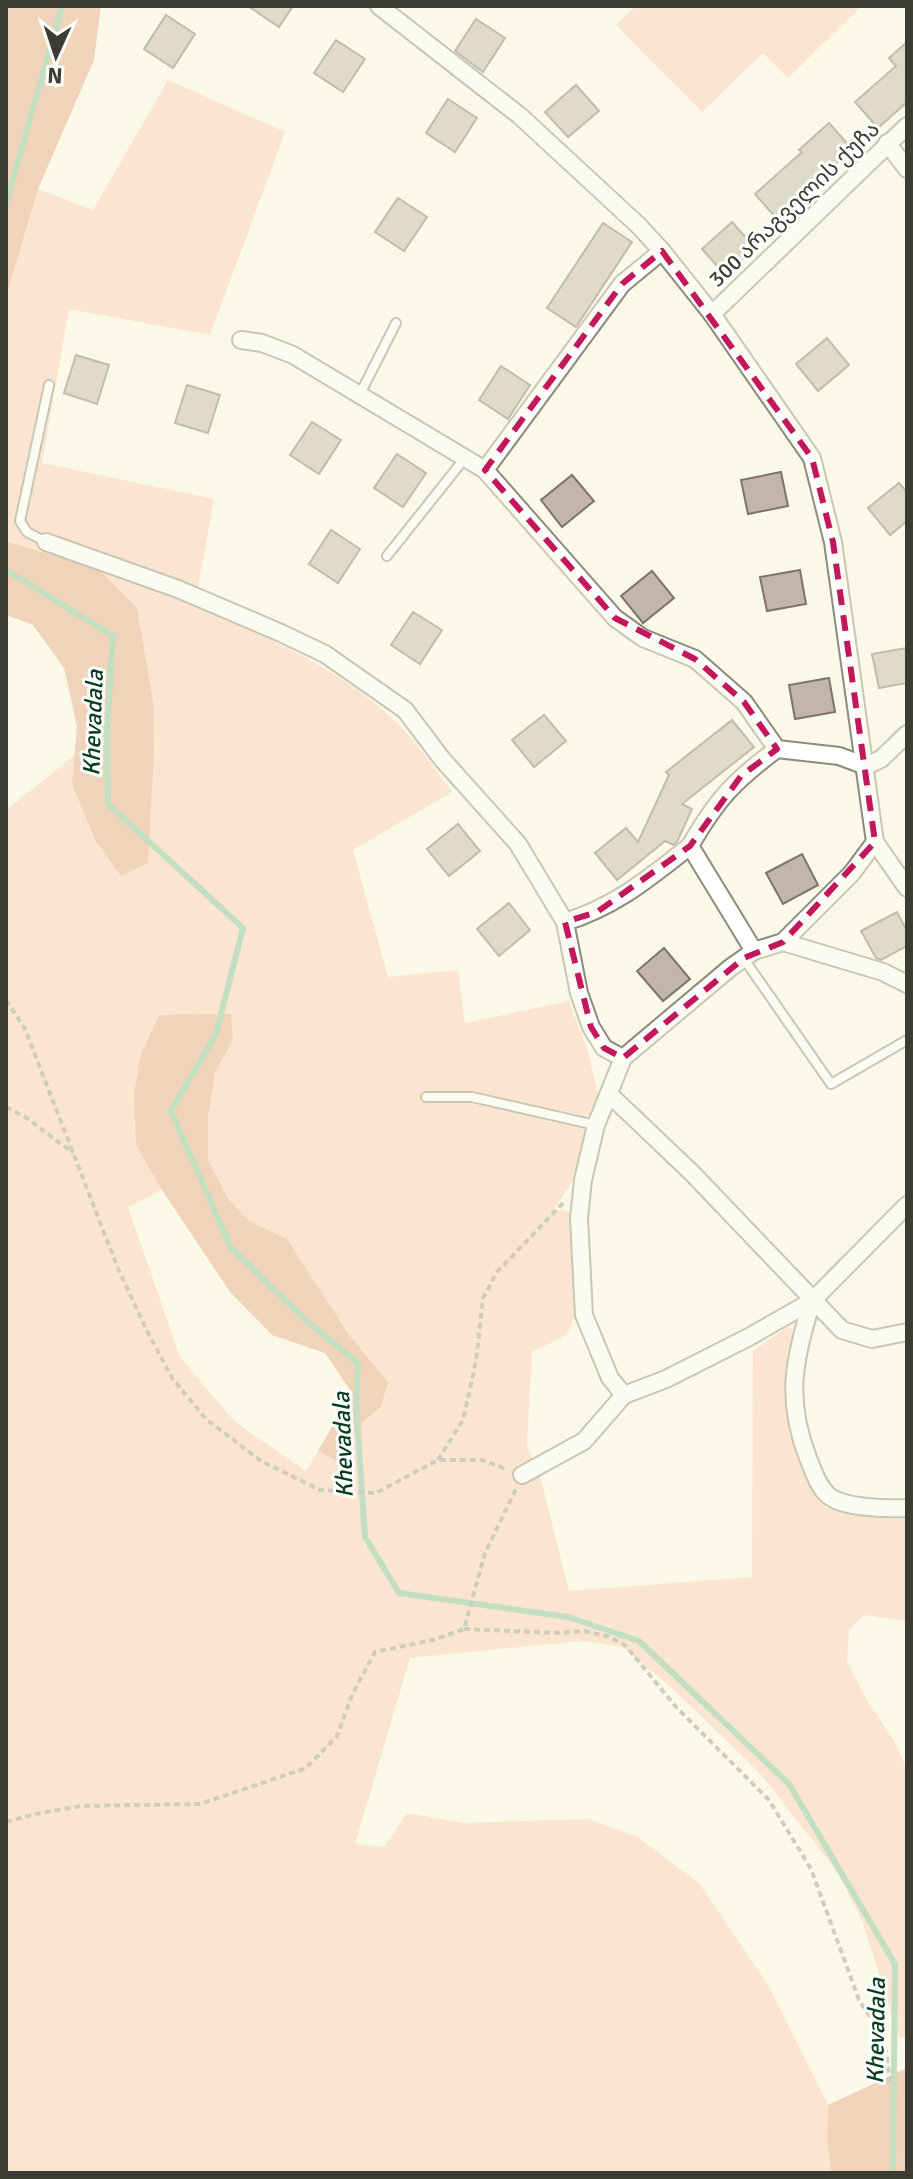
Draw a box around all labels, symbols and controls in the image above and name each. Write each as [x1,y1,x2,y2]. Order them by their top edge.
north arrow [16,16,96,96]
text: N [47,62,63,89]
street label: 300 არაგველის ქუჩა [703,115,885,293]
water label: Khevadala [76,669,110,777]
water label: Khevadala [326,1391,360,1499]
water label: Khevadala [860,1977,892,2084]

